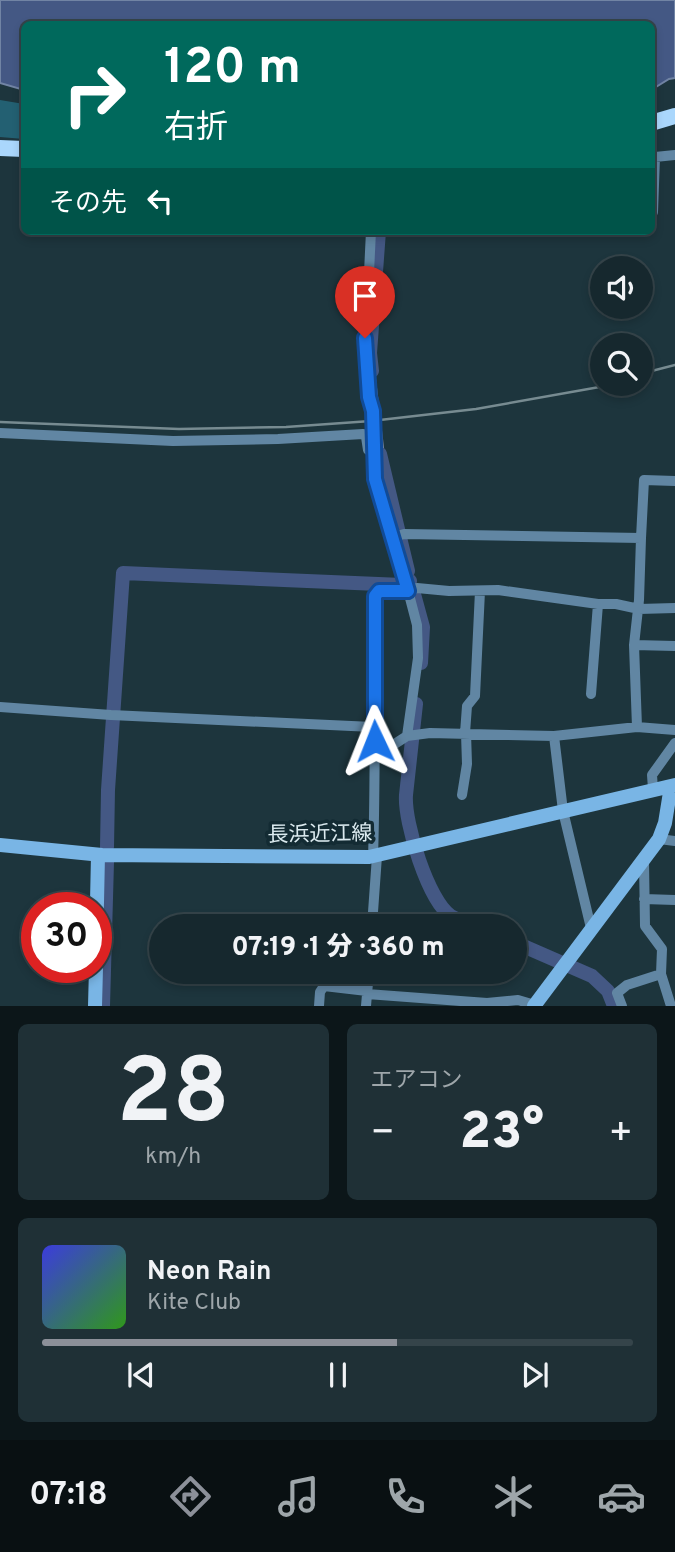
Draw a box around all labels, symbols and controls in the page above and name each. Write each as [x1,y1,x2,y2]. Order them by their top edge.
text: 120 m [164,39,301,101]
icon: right [49,49,140,140]
text: 右折 [164,109,228,149]
icon: left [141,182,179,220]
text: その先 [49,188,127,221]
map controls [590,256,653,396]
button: sound [590,256,653,319]
pin [335,266,395,338]
icon: arrive [346,277,384,315]
button: search [590,333,653,396]
position arrow [338,704,412,778]
street label: 長浜近江線 [267,821,373,849]
speed limit sign: 30 [21,892,112,983]
text: 07:19 · 1 分 · 360 m [232,932,444,965]
text: 28 [117,1040,230,1155]
text: エアコン [371,1067,463,1096]
text: 23° [459,1101,544,1167]
text: − [371,1110,395,1159]
text: + [608,1110,633,1159]
text: km/h [145,1143,201,1172]
text: Neon Rain [147,1256,272,1289]
text: Kite Club [147,1289,241,1318]
icon: previous [122,1356,160,1394]
icon: pause [319,1356,357,1394]
icon: next [516,1356,554,1394]
icon: directions [166,1472,215,1521]
icon: music [274,1472,323,1521]
icon: phone [381,1472,430,1521]
icon: climate [489,1472,538,1521]
icon: car [597,1472,646,1521]
text: 07:18 [29,1476,108,1516]

